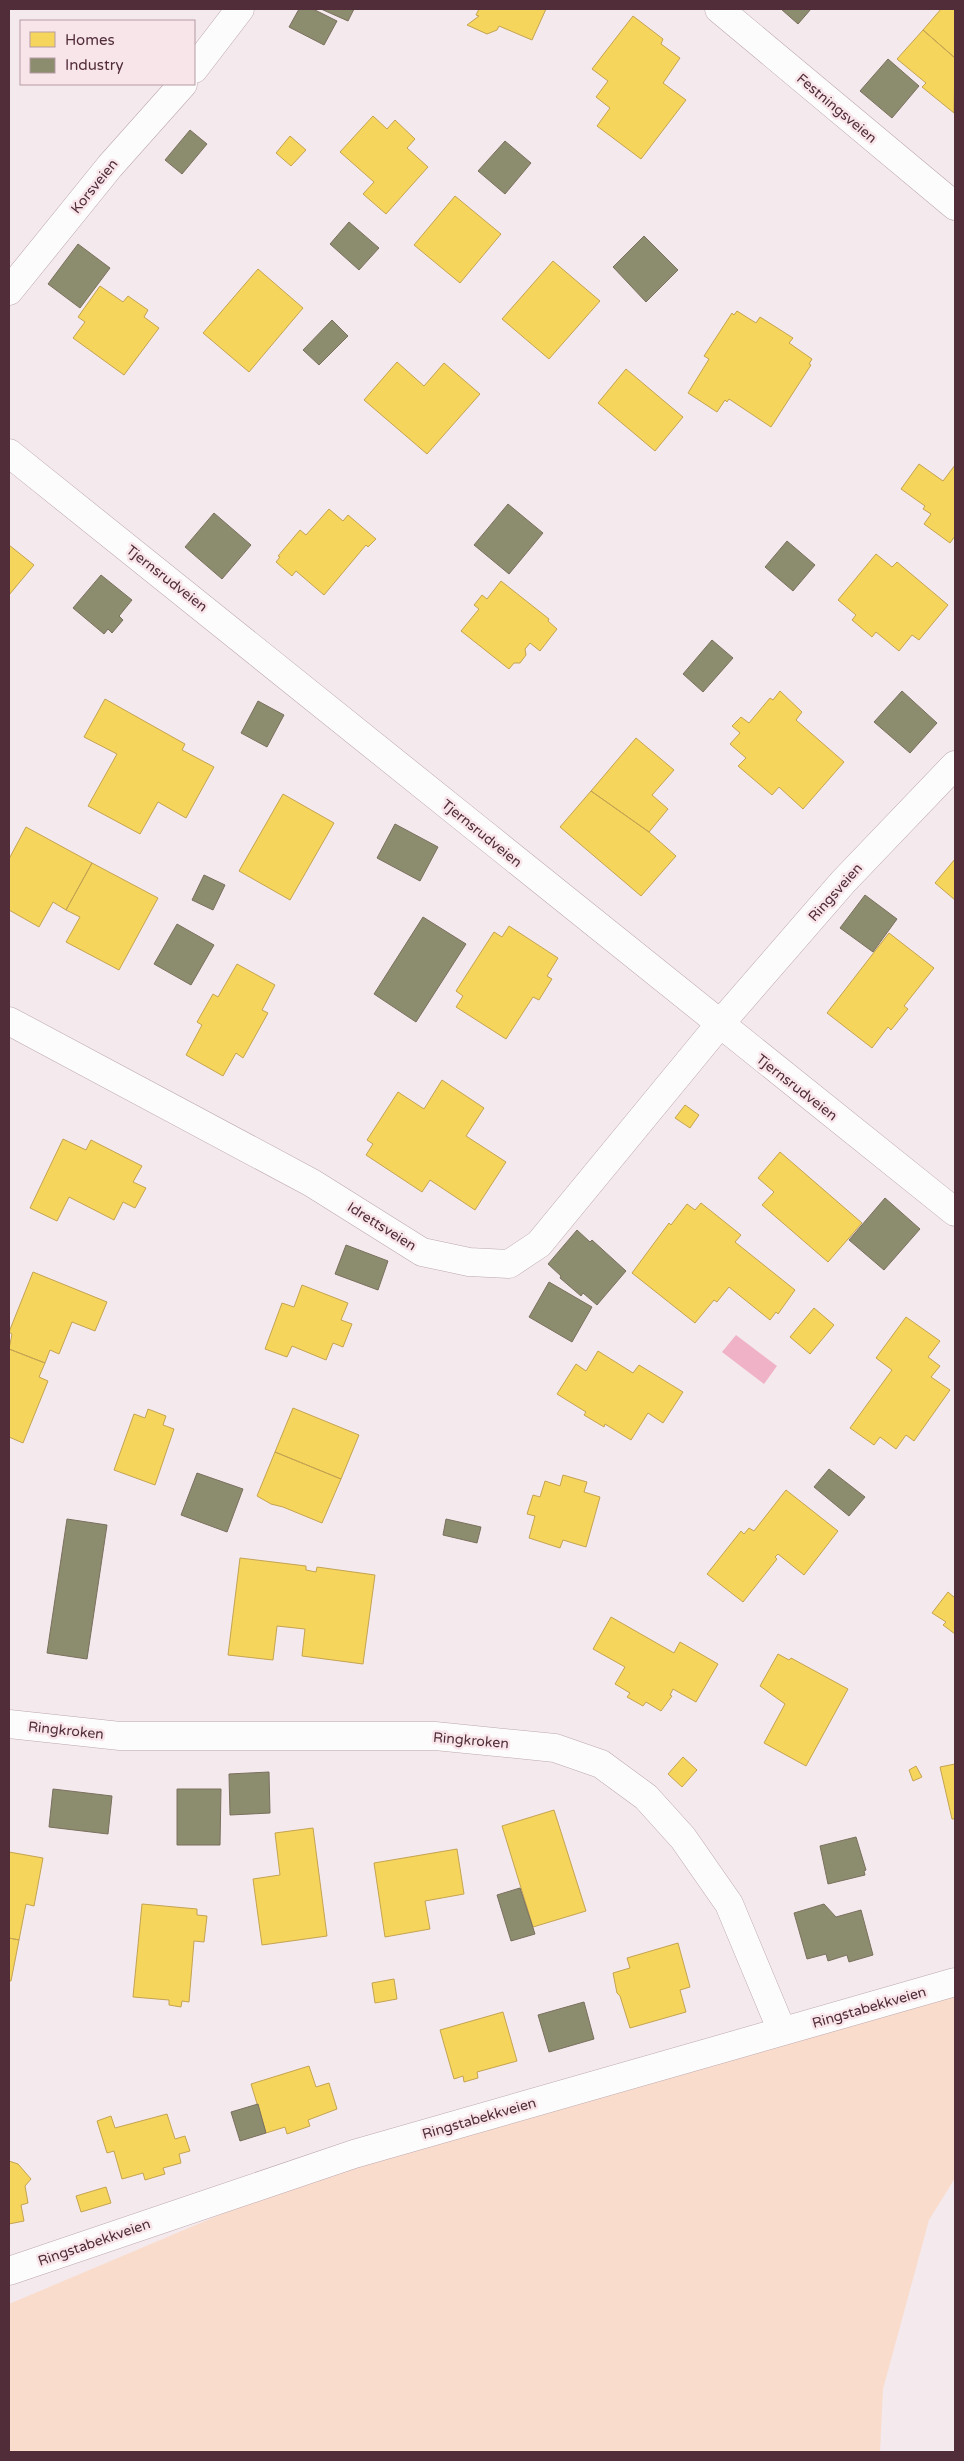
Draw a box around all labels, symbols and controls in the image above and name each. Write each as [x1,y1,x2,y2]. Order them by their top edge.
legend [20,20,195,85]
text: Homes [65,31,115,49]
text: Industry [65,56,124,74]
street label: Festningsveien [793,70,880,147]
street label: Korsveien [67,156,121,217]
street label: Tjernsrudveien [123,541,211,615]
street label: Tjernsrudveien [438,796,525,871]
street label: Ringsveien [805,860,866,925]
street label: Tjernsrudveien [753,1050,841,1124]
street label: Idrettsveien [344,1198,419,1254]
street label: Ringkroken [27,1718,105,1743]
street label: Ringkroken [432,1729,510,1752]
street label: Ringstabekkveien [810,1983,928,2032]
street label: Ringstabekkveien [420,2094,538,2143]
street label: Ringstabekkveien [36,2215,153,2270]

